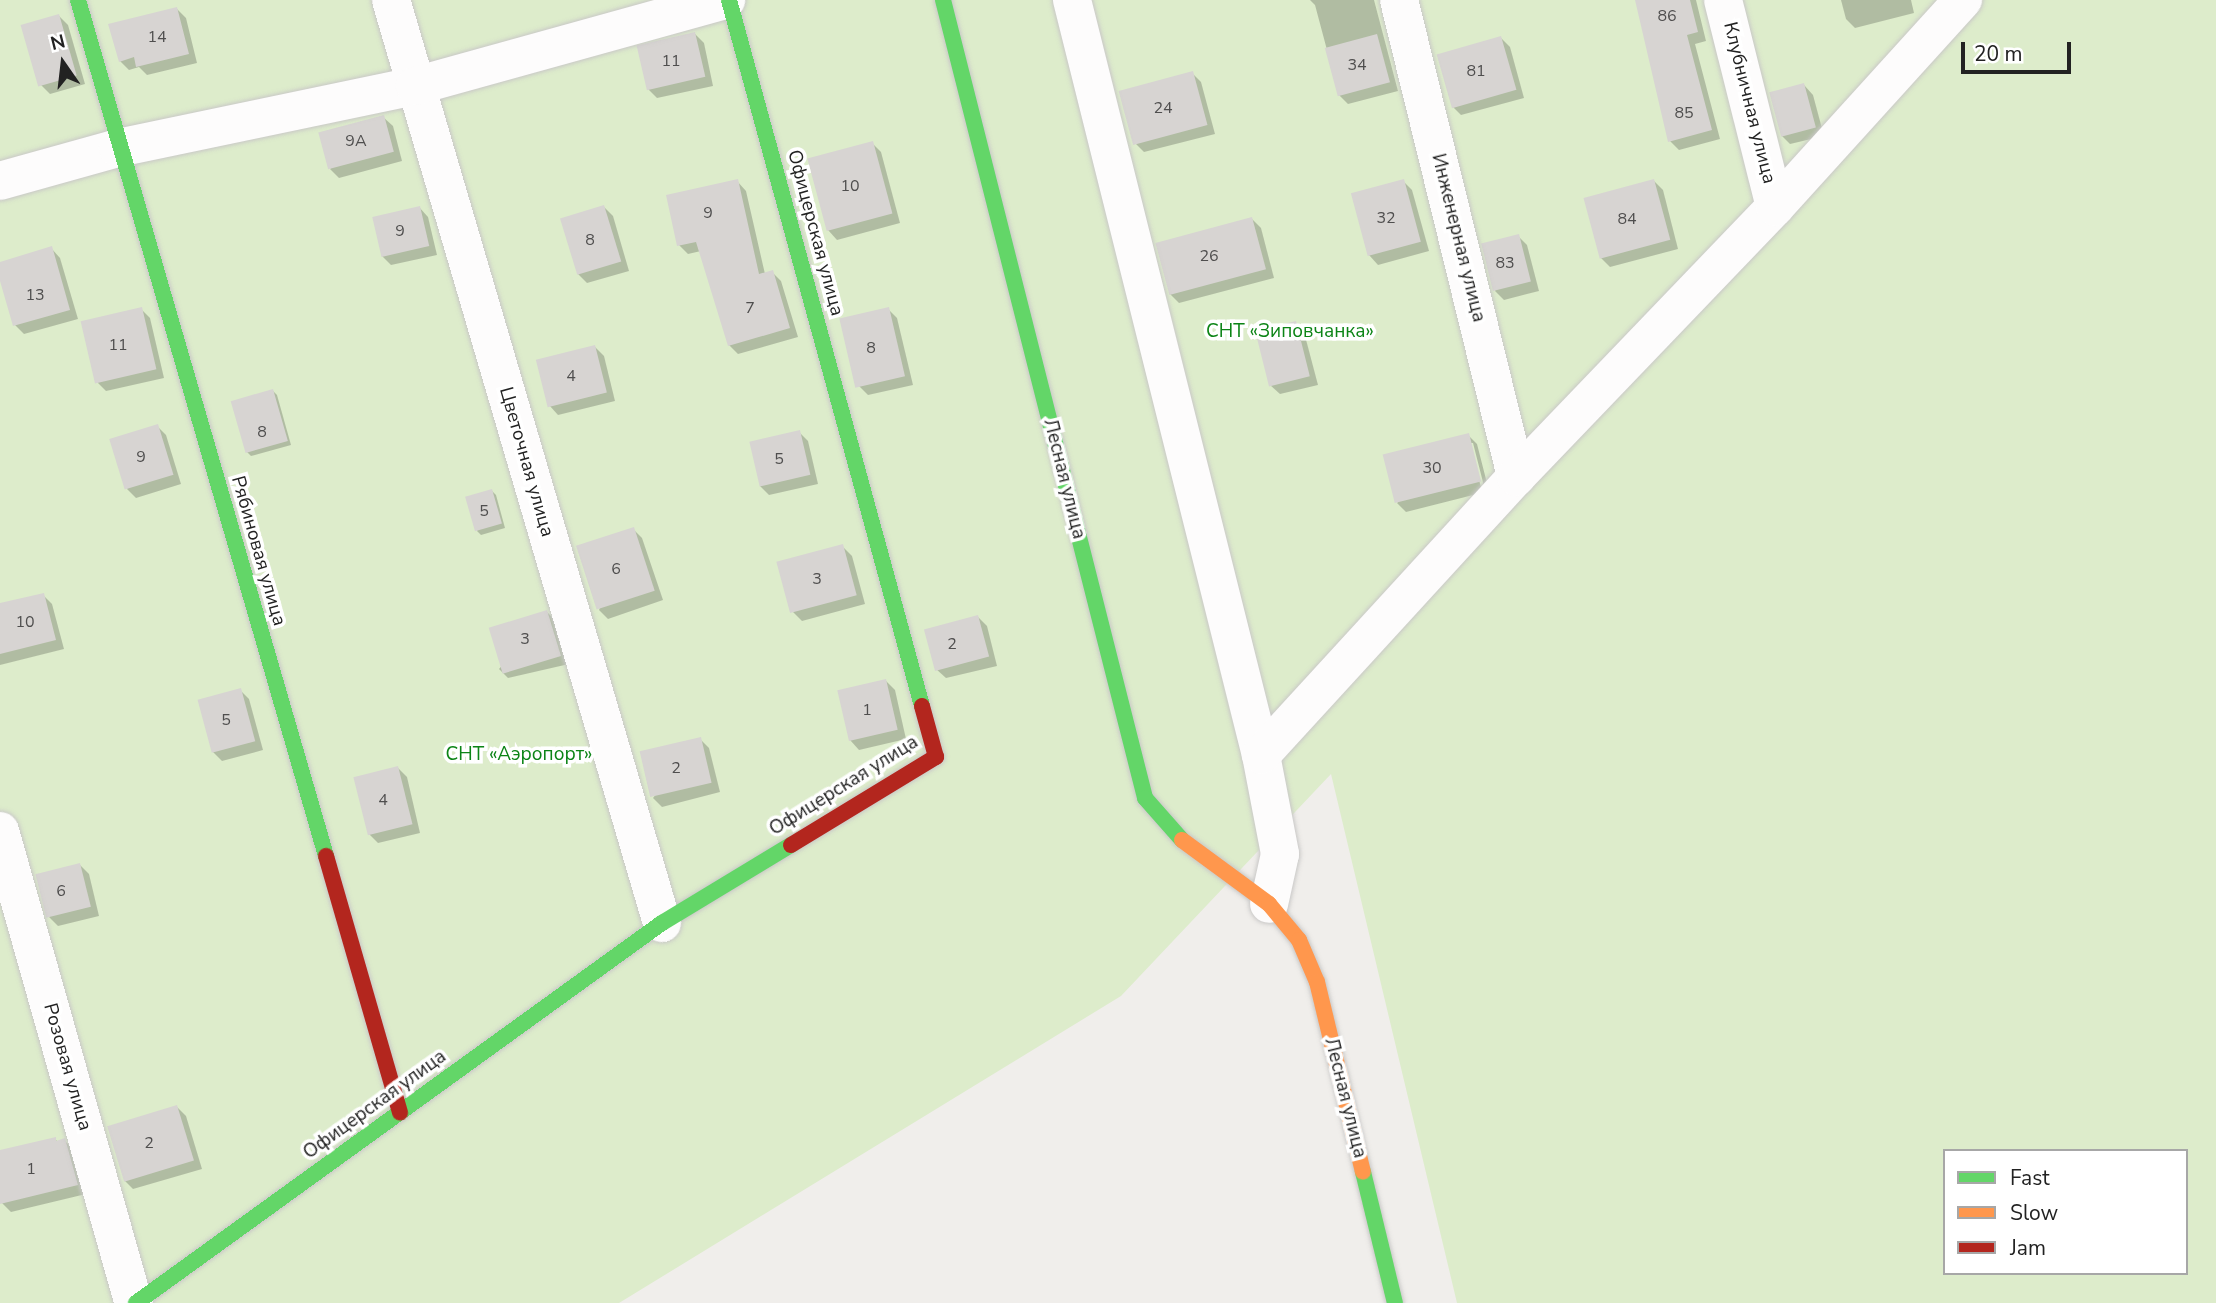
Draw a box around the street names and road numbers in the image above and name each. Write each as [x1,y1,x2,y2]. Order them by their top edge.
street label: Клубничная улица [1718,20,1780,186]
street label: Офицерская улица [782,147,848,319]
street label: Инженерная улица [1426,151,1490,325]
street label: Цветочная улица [494,384,558,540]
street label: Лесная улица [1038,417,1090,541]
street label: Рябиновая улица [226,473,290,629]
street label: Офицерская улица [765,731,923,841]
street label: Розовая улица [38,1001,96,1133]
street label: Лесная улица [1319,1036,1371,1160]
street label: Офицерская улица [299,1046,451,1164]

